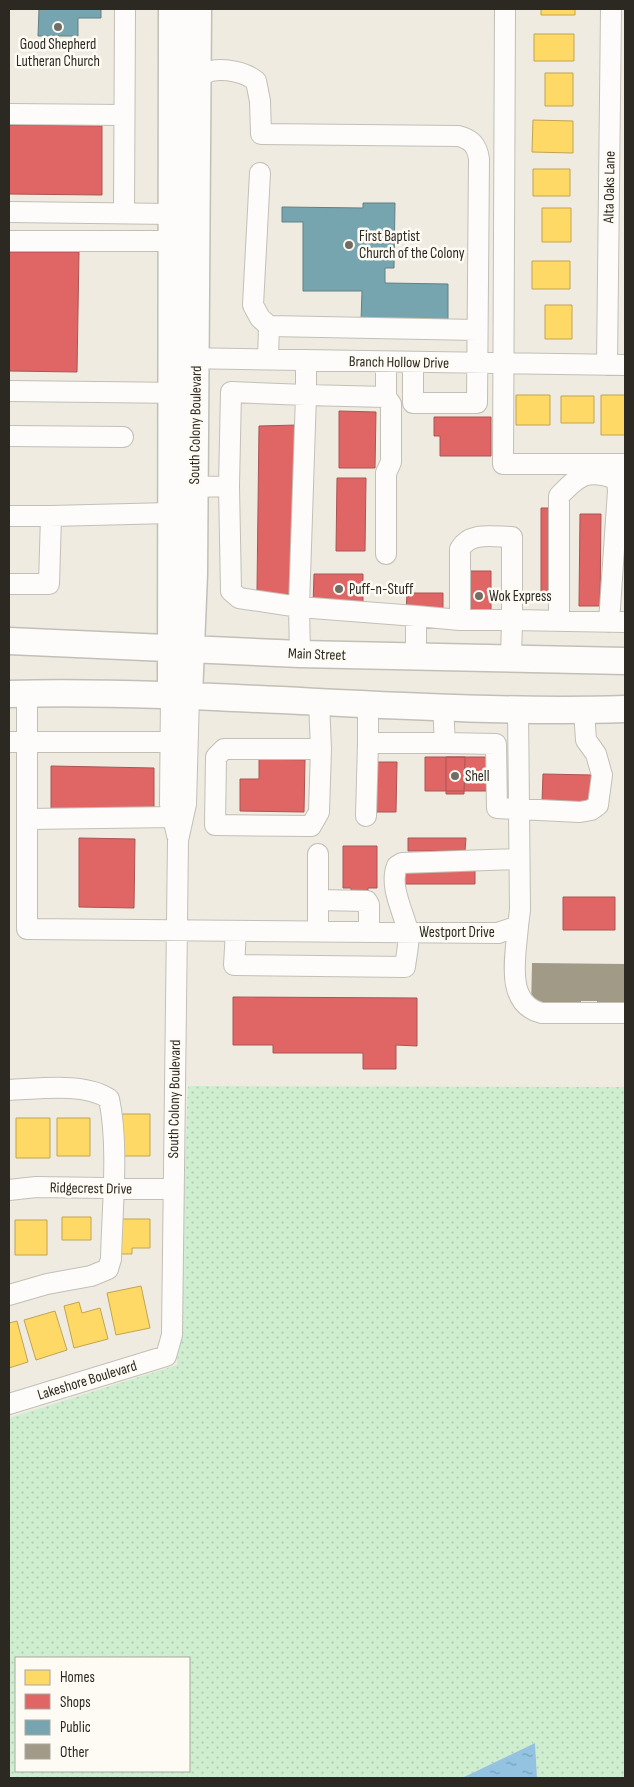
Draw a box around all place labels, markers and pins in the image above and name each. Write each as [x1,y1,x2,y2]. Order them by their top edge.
marker: Good Shepherd Lutheran Church [52,21,64,33]
place label: Good Shepherd Lutheran Church [16,35,100,71]
place label: First Baptist Church of the Colony [359,227,465,263]
marker: First Baptist Church of the Colony [343,239,355,251]
place label: Puff-n-Stuff [349,580,414,599]
marker: Puff-n-Stuff [333,583,345,595]
place label: Wok Express [489,587,552,606]
marker: Wok Express [473,590,485,602]
place label: Shell [465,767,489,786]
marker: Shell [449,770,461,782]

